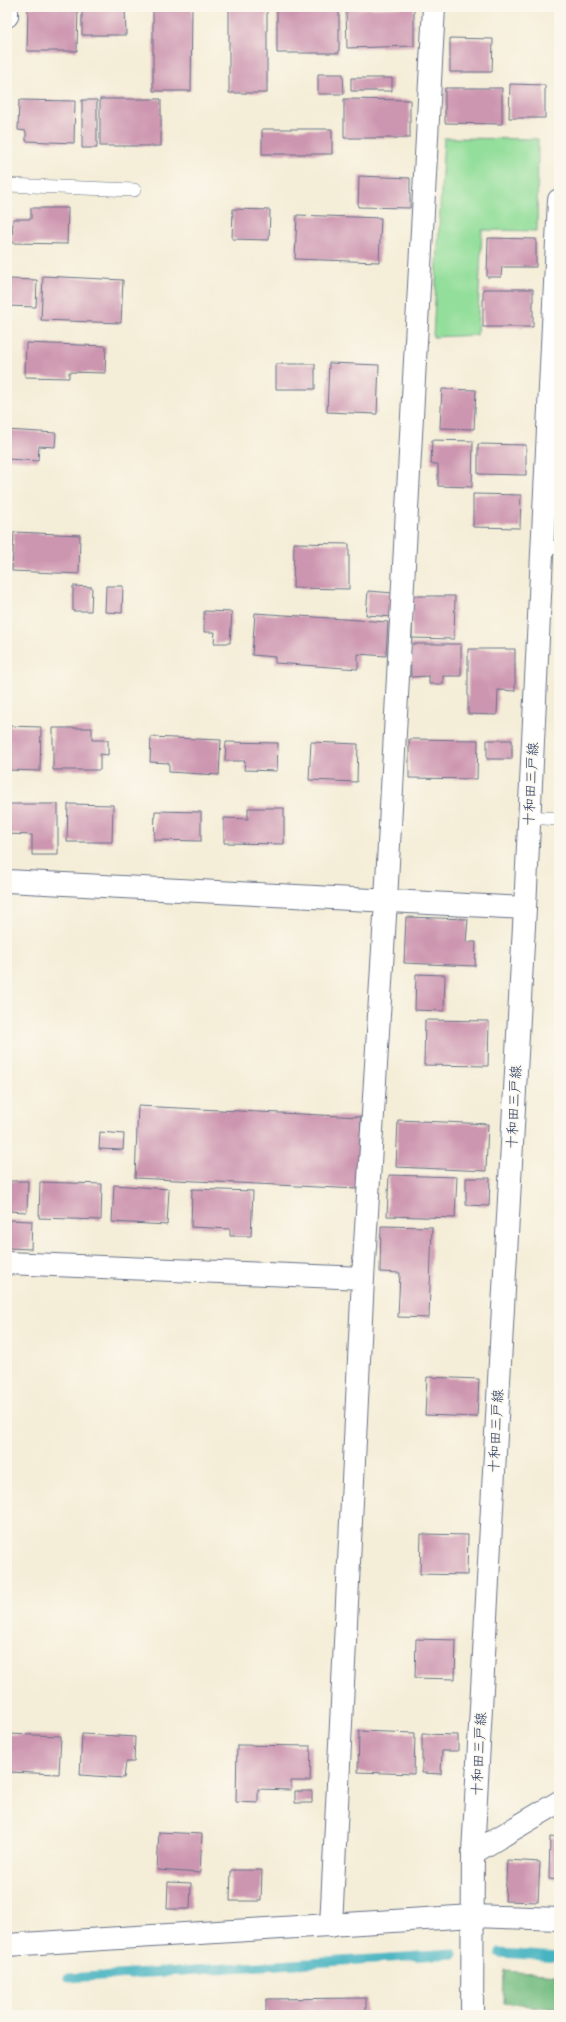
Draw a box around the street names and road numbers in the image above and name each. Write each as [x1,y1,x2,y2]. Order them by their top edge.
street label: 十和田三戸線 [520,742,542,826]
street label: 十和田三戸線 [503,1065,525,1149]
street label: 十和田三戸線 [485,1389,507,1473]
street label: 十和田三戸線 [468,1712,490,1796]

